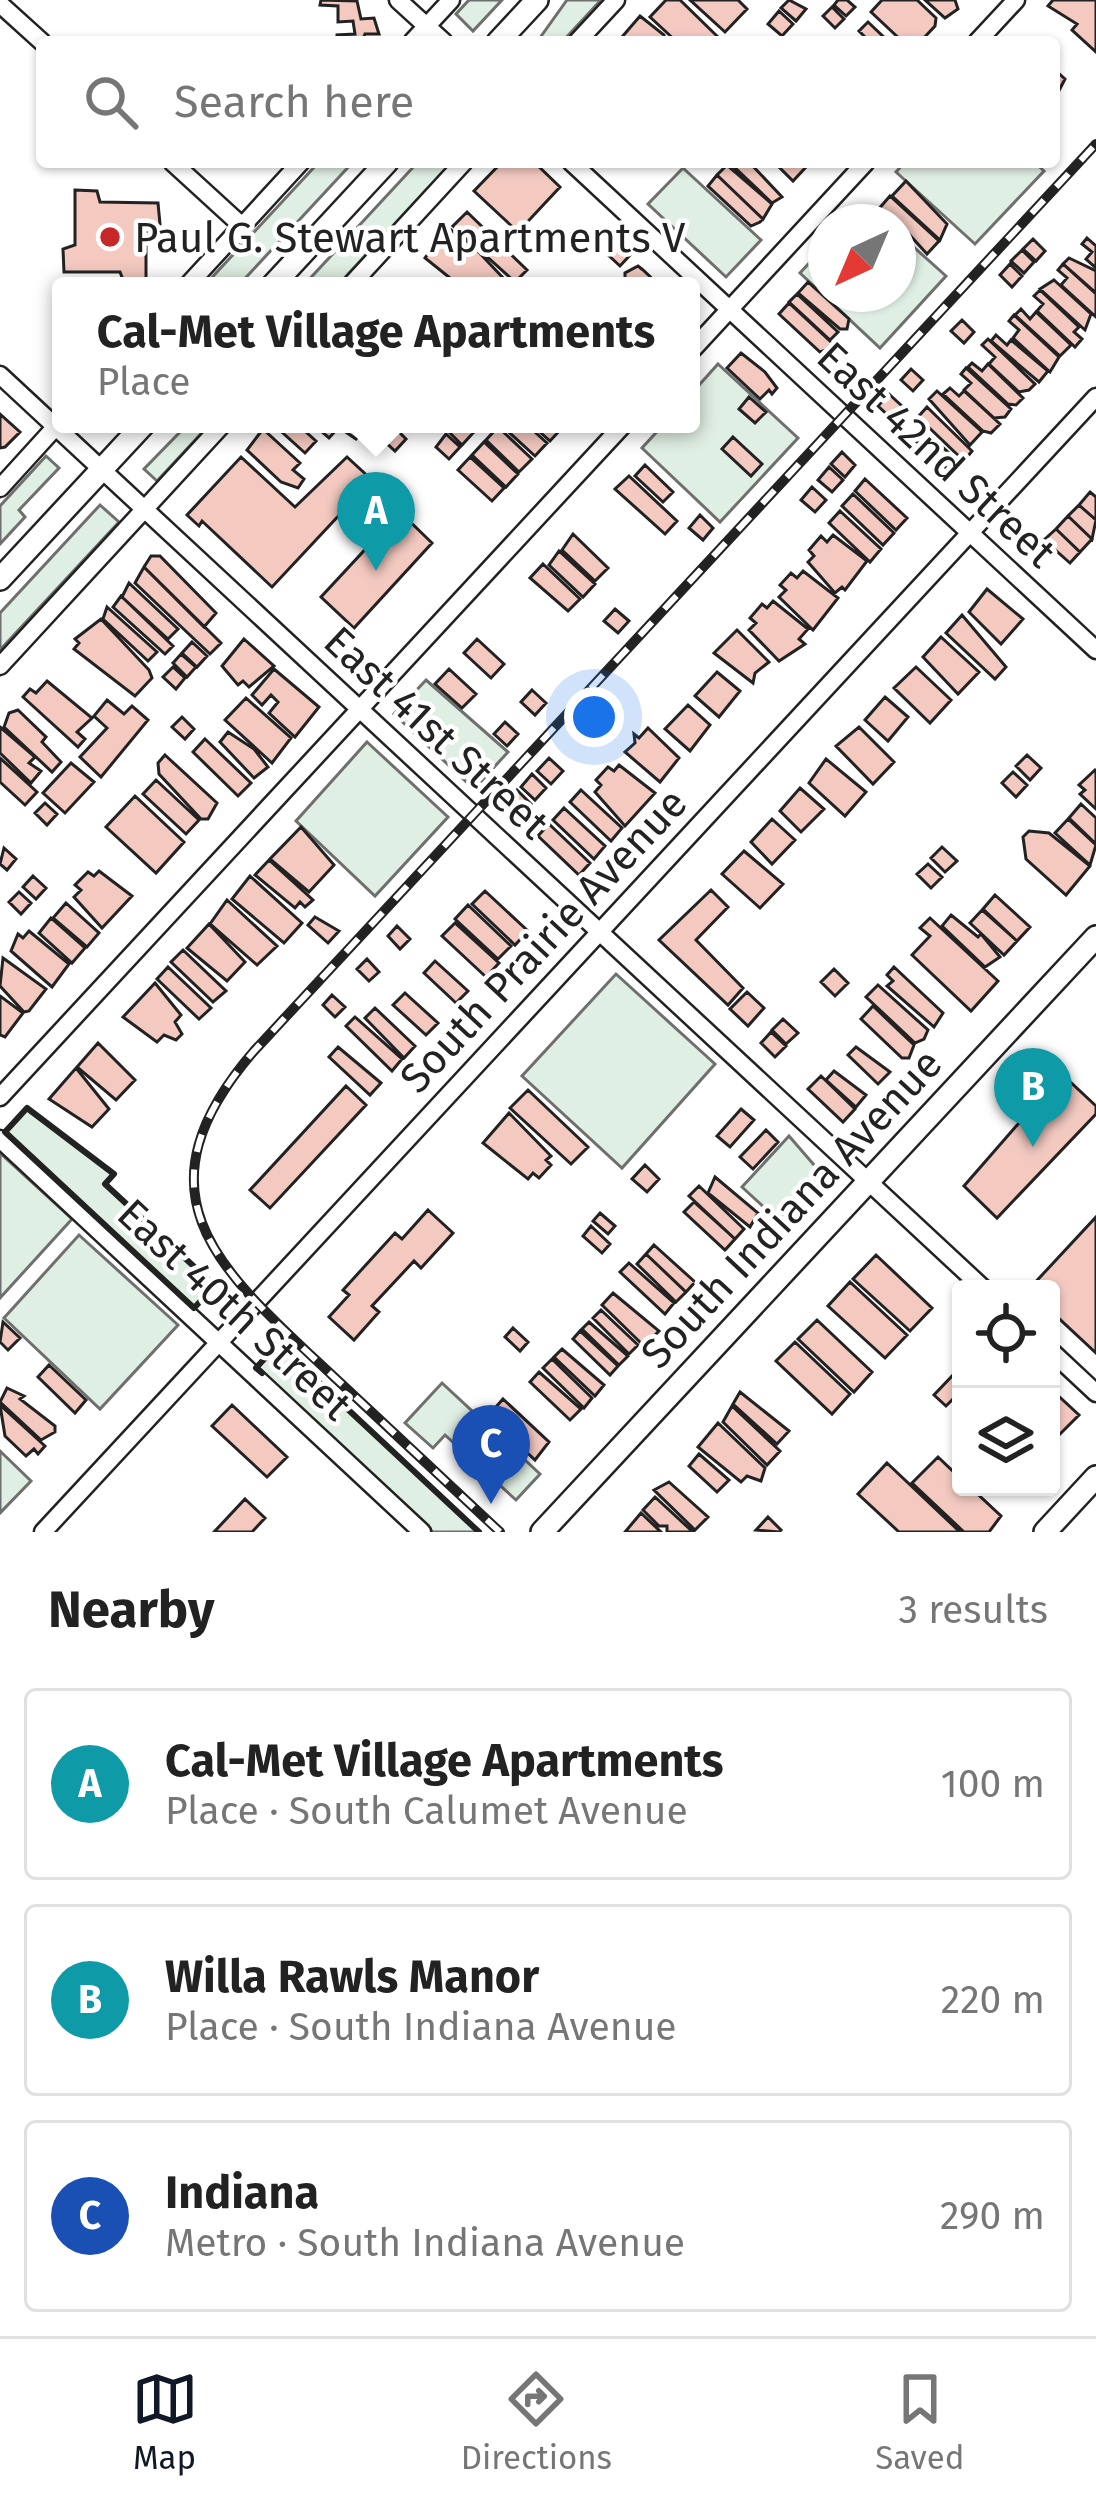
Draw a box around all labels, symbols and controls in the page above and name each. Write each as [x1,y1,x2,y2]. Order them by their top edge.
search box [36,36,1060,168]
icon: search [78,69,144,135]
text: Search here [174,75,414,129]
north arrow [808,204,916,312]
place label: Paul G. Stewart Apartments V [134,213,686,263]
marker: Paul G. Stewart Apartments V [97,224,123,250]
popup [52,277,700,433]
text: Cal-Met Village Apartments [97,305,655,359]
street label: East 42nd Street [807,332,1066,578]
text: Place [97,359,191,405]
pin: A [337,472,415,571]
street label: East 41st Street [314,616,559,850]
your location [564,687,624,747]
street label: South Prairie Avenue [390,778,697,1103]
street label: South Indiana Avenue [631,1039,952,1378]
pin: B [994,1048,1072,1147]
street label: East 40th Street [107,1189,362,1431]
map controls [952,1280,1060,1496]
button: locate [952,1280,1060,1388]
button: layers [952,1388,1060,1496]
pin: C [452,1405,530,1504]
text: Nearby [48,1579,214,1641]
text: 3 results [898,1587,1048,1633]
text: Cal-Met Village Apartments [165,1734,723,1788]
text: A [78,1761,102,1807]
text: 100 m [941,1761,1045,1807]
text: Place · South Calumet Avenue [165,1788,688,1834]
text: Willa Rawls Manor [165,1950,539,2004]
text: B [78,1977,102,2023]
text: 220 m [941,1977,1045,2023]
text: Place · South Indiana Avenue [165,2004,677,2050]
text: Indiana [165,2166,319,2220]
text: C [79,2193,101,2239]
text: 290 m [940,2193,1045,2239]
text: Metro · South Indiana Avenue [165,2220,685,2266]
tab: Map [132,2366,198,2478]
tab: Directions [461,2366,612,2478]
tab: Saved [875,2366,964,2478]

